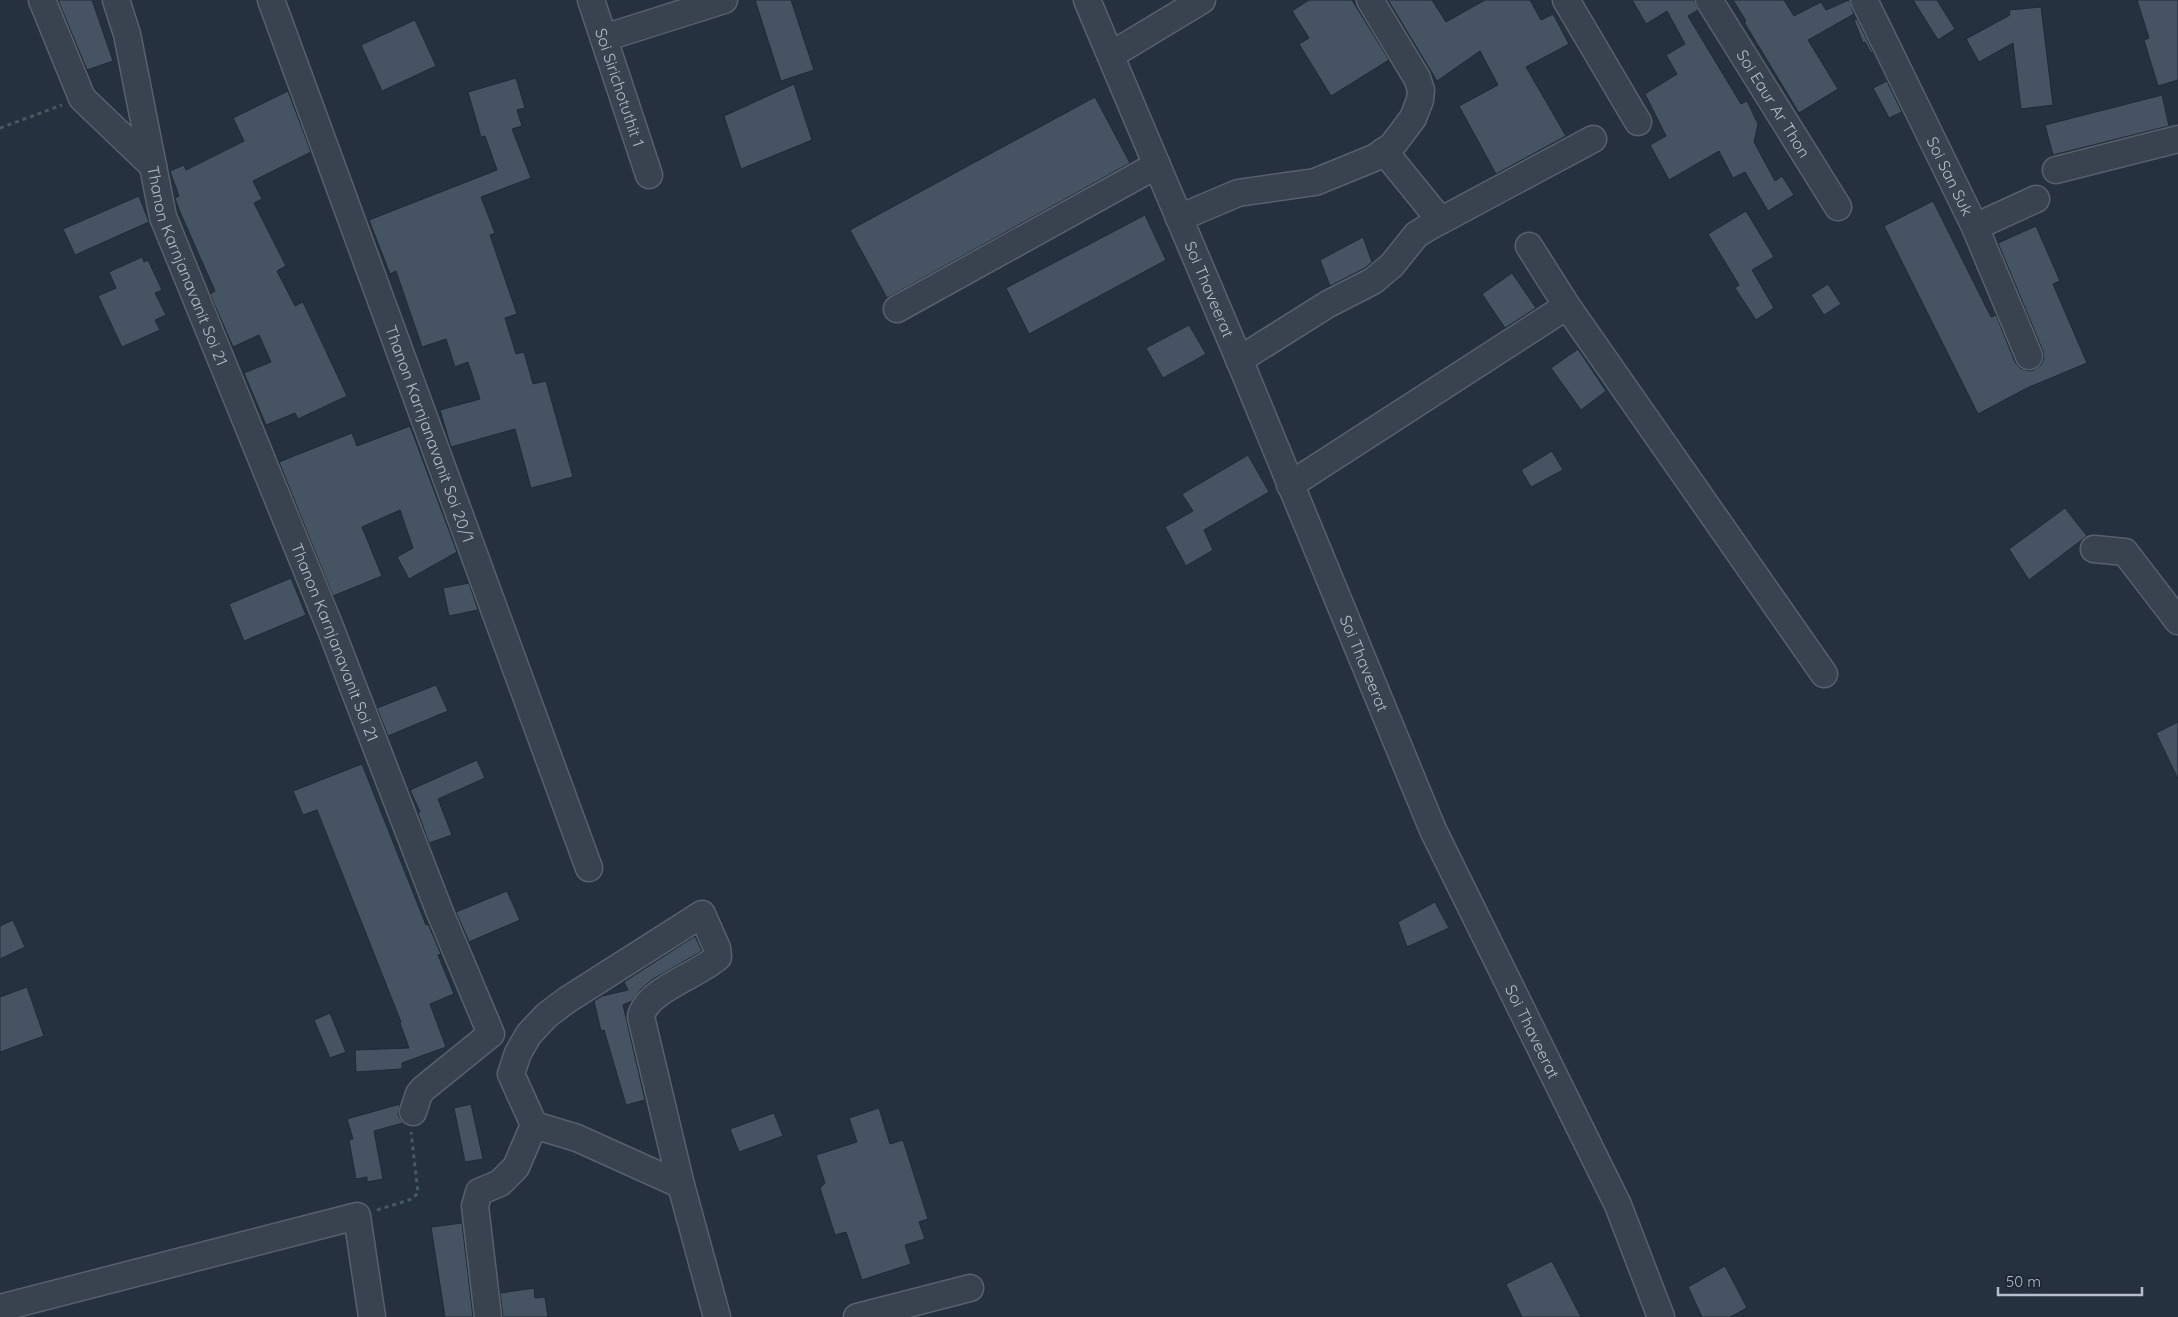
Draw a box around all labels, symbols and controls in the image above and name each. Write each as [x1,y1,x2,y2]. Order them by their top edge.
street label: Soi Sirichotuthit 1 [591,25,649,149]
street label: Soi Eaur Ar Thon [1732,46,1815,161]
street label: Soi San Suk [1922,133,1978,219]
street label: Thanon Karnjanavanit Soi 21 [143,164,232,369]
street label: Soi Thaveerat [1180,238,1239,340]
street label: Thanon Karnjanavanit Soi 20/1 [381,323,479,545]
street label: Thanon Karnjanavanit Soi 21 [287,540,383,744]
street label: Soi Thaveerat [1336,612,1393,714]
street label: Soi Thaveerat [1501,981,1564,1082]
scale bar [1998,1264,2142,1296]
text: 50 m [2006,1272,2041,1291]

